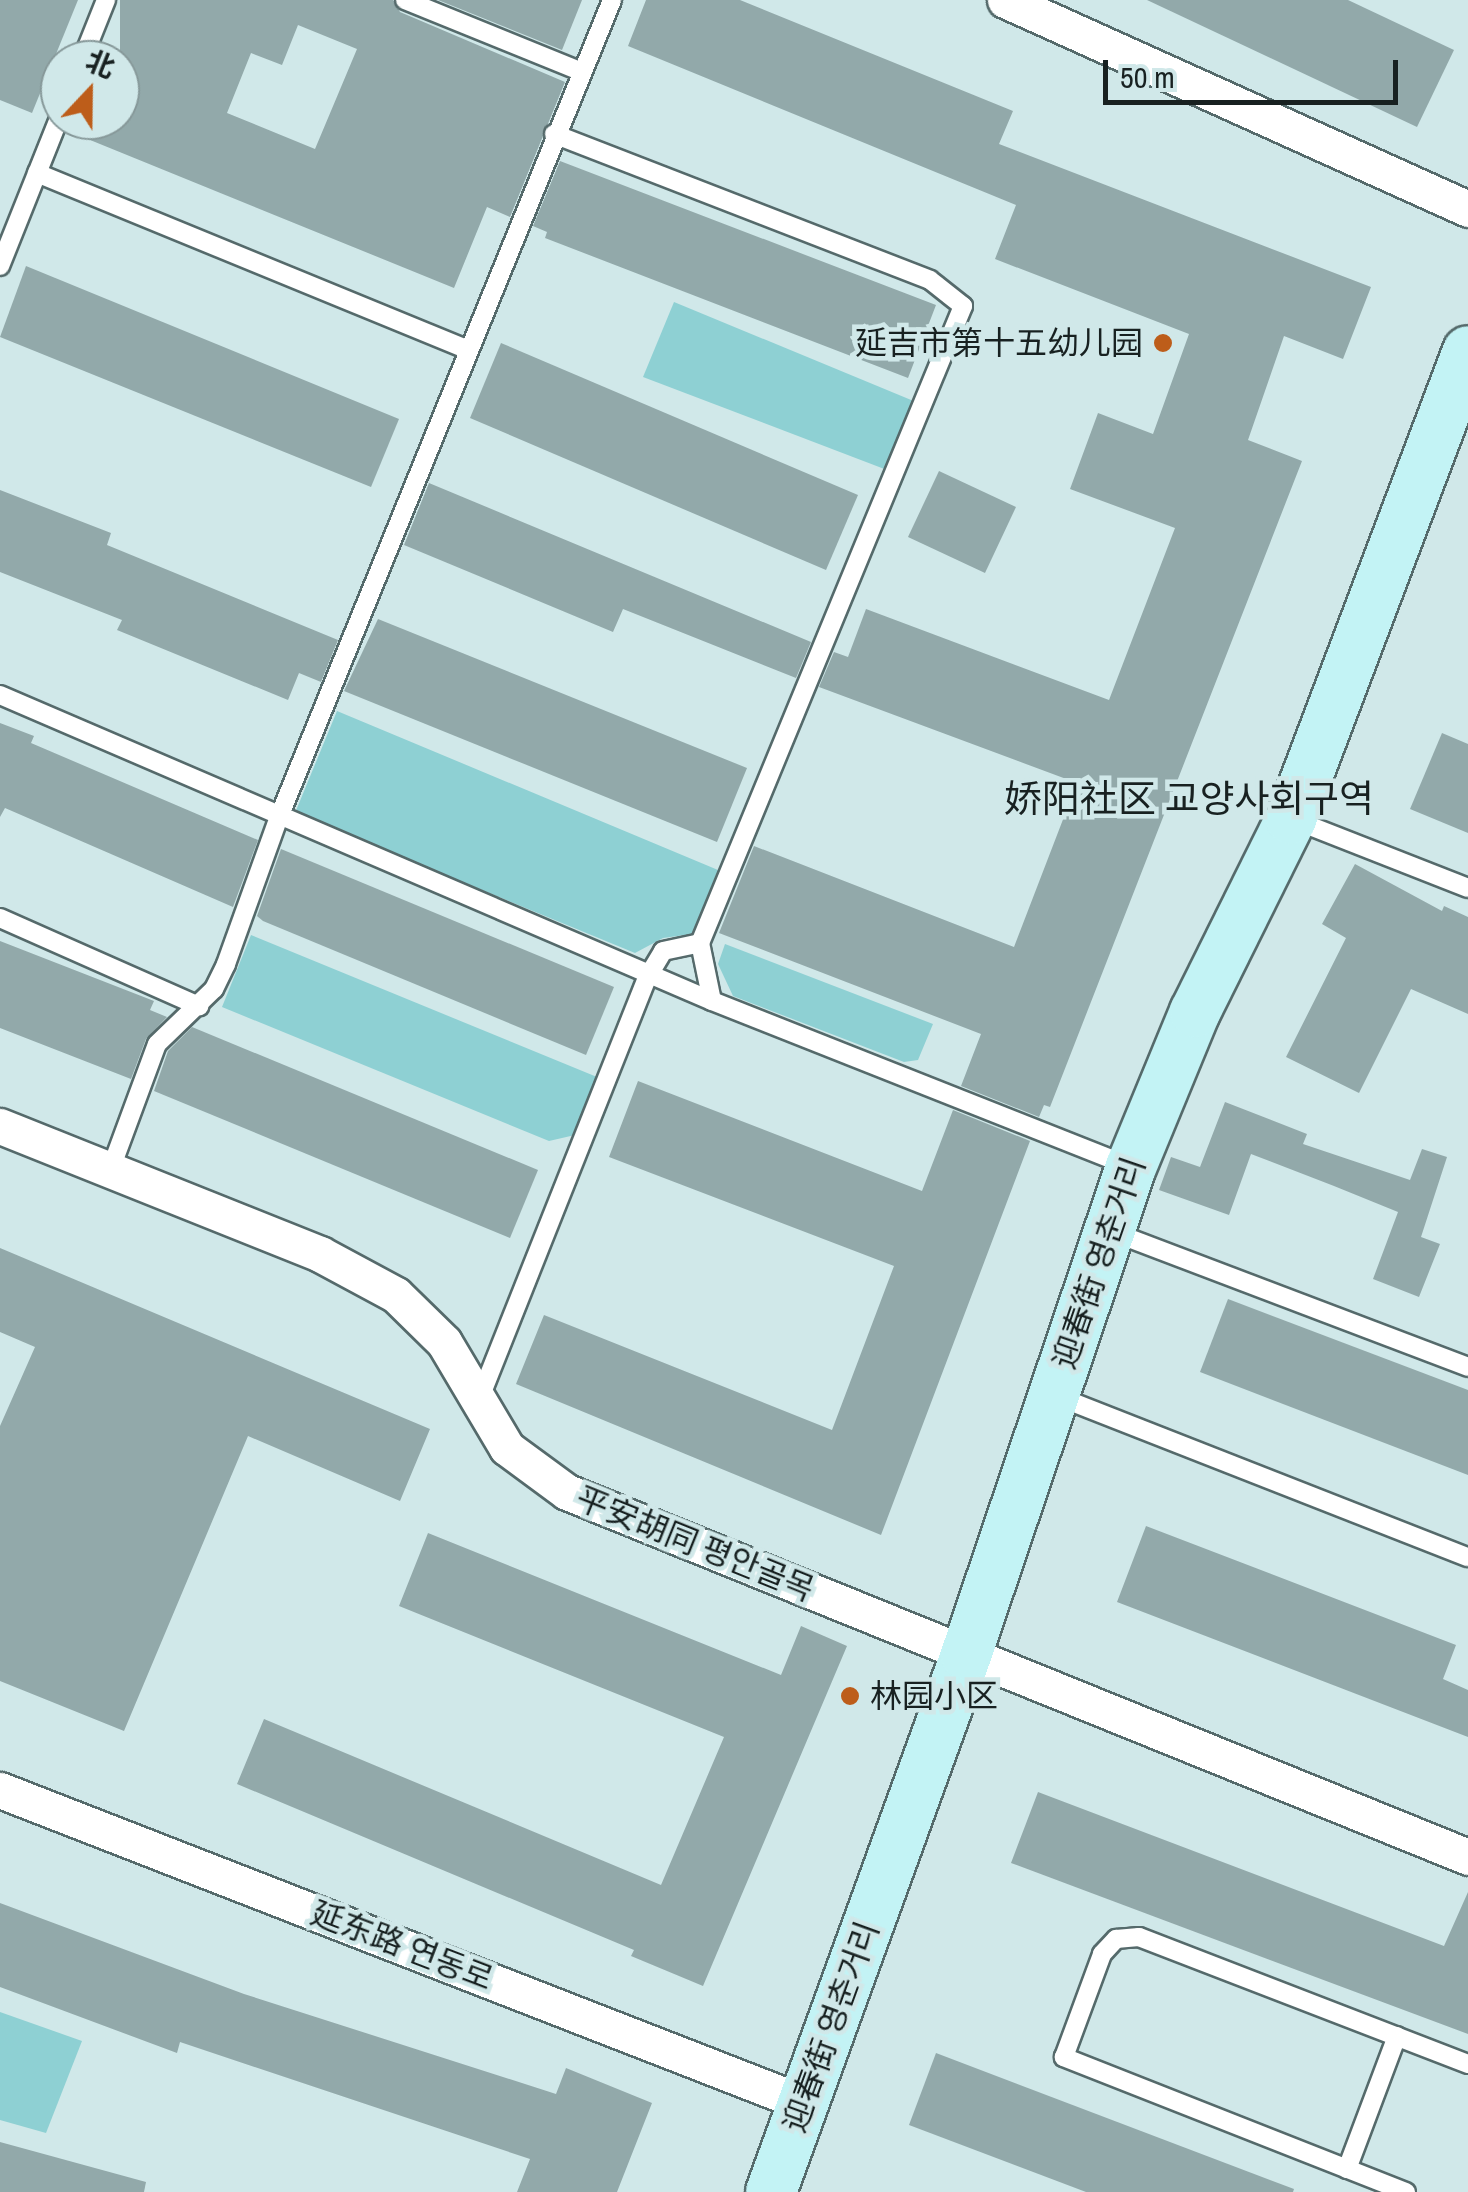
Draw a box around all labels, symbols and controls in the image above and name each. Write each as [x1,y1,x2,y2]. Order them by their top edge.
north arrow [40,40,140,140]
scale bar [1108,40,1403,102]
text: 北 [80,41,121,87]
text: 50 m [1120,57,1175,97]
place label: 延吉市第十五幼儿园 [855,324,1143,362]
marker: 延吉市第十五幼儿园 [1152,332,1174,354]
district label: 娇阳社区 교양사회구역 [1004,776,1374,822]
street label: 迎春街 영춘거리 [1045,1152,1153,1374]
street label: 平安胡同 평안골목 [570,1479,820,1609]
place label: 林园小区 [870,1677,998,1715]
marker: 林园小区 [839,1685,861,1707]
street label: 延东路 연동로 [306,1894,498,1998]
street label: 迎春街 영춘거리 [775,1917,887,2137]

